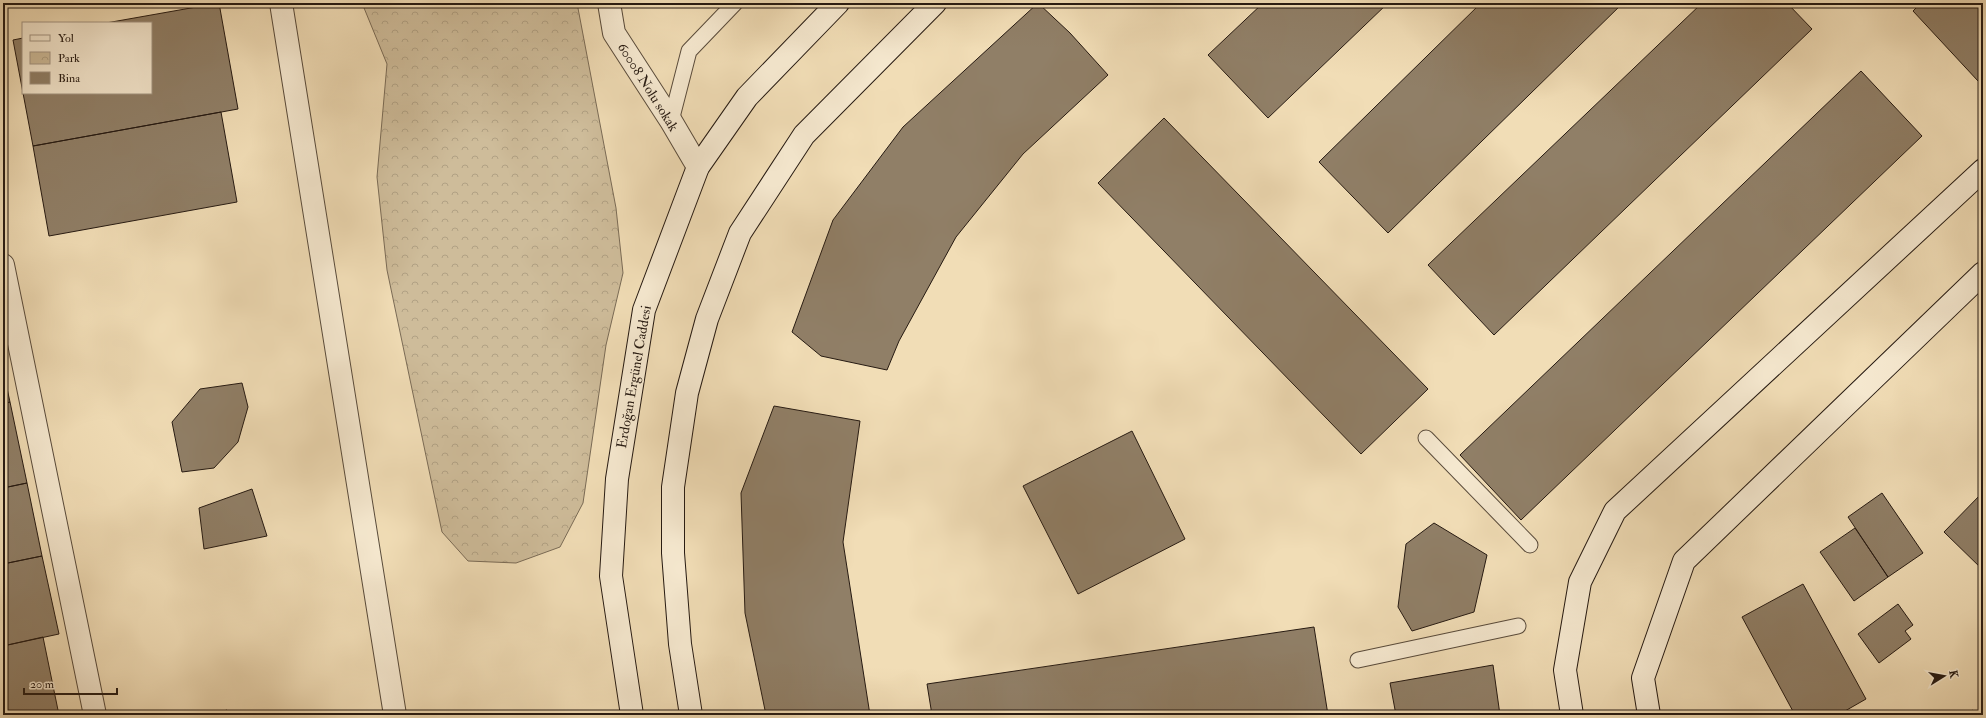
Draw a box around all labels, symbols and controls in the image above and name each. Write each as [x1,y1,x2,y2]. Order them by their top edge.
legend [22,22,152,94]
text: Yol [58,31,74,46]
street label: 60008 Nolu sokak [614,40,682,135]
text: Park [58,51,80,66]
text: Bina [58,71,81,86]
street label: Erdoğan Ergünel Caddesi [613,304,655,450]
north arrow [1924,656,1964,696]
text: K [1946,669,1961,680]
scale bar [24,670,117,696]
text: 20 m [30,677,55,692]

